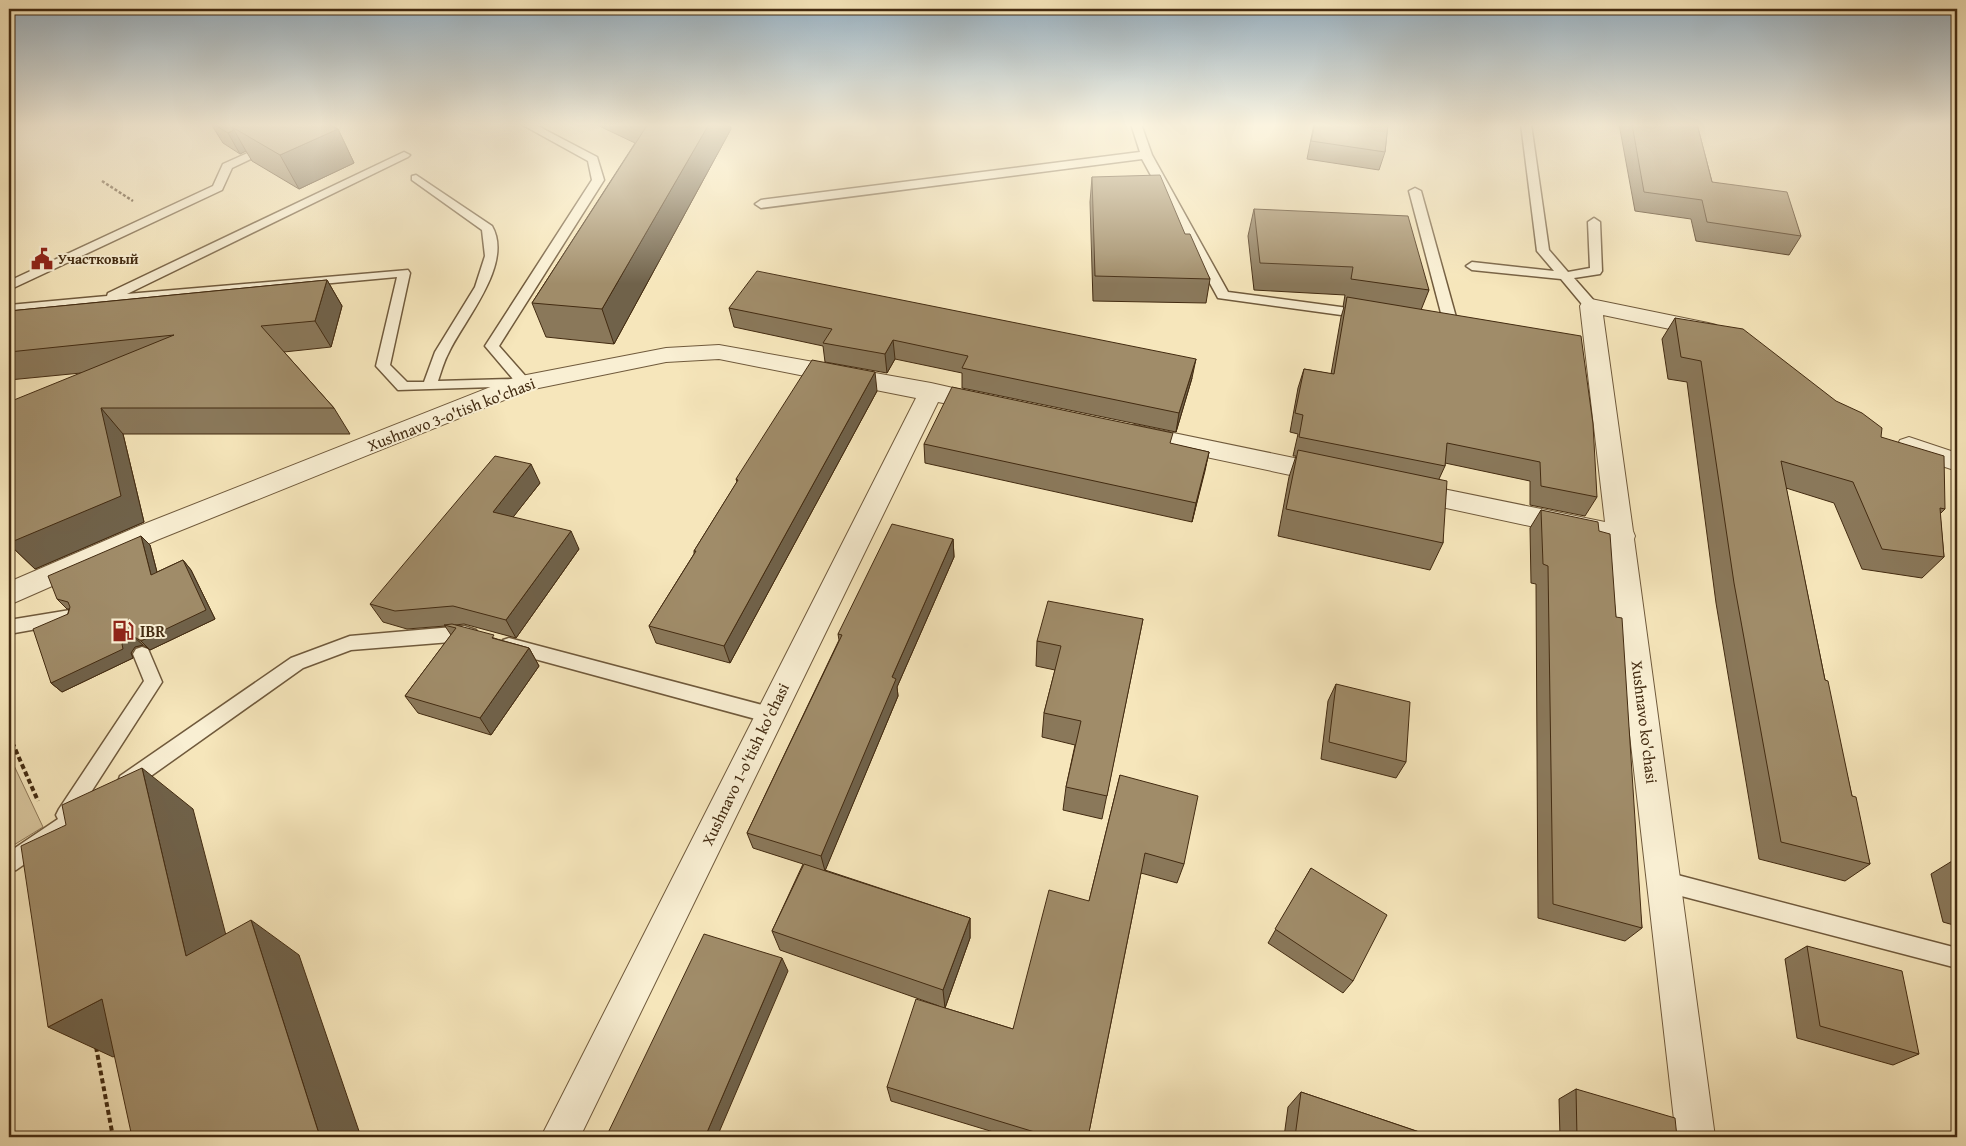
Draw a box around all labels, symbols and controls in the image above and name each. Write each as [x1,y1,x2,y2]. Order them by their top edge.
public building icon: Участковый [29,246,55,272]
place label: Участковый [58,249,139,269]
street label: Xushnavo 3-o'tish ko'chasi [363,371,539,457]
fuel station icon: IBR [110,618,136,644]
place label: IBR [140,619,165,643]
street label: Xushnavo ko'chasi [1626,659,1665,785]
street label: Xushnavo 1-o'tish ko'chasi [695,678,795,849]

